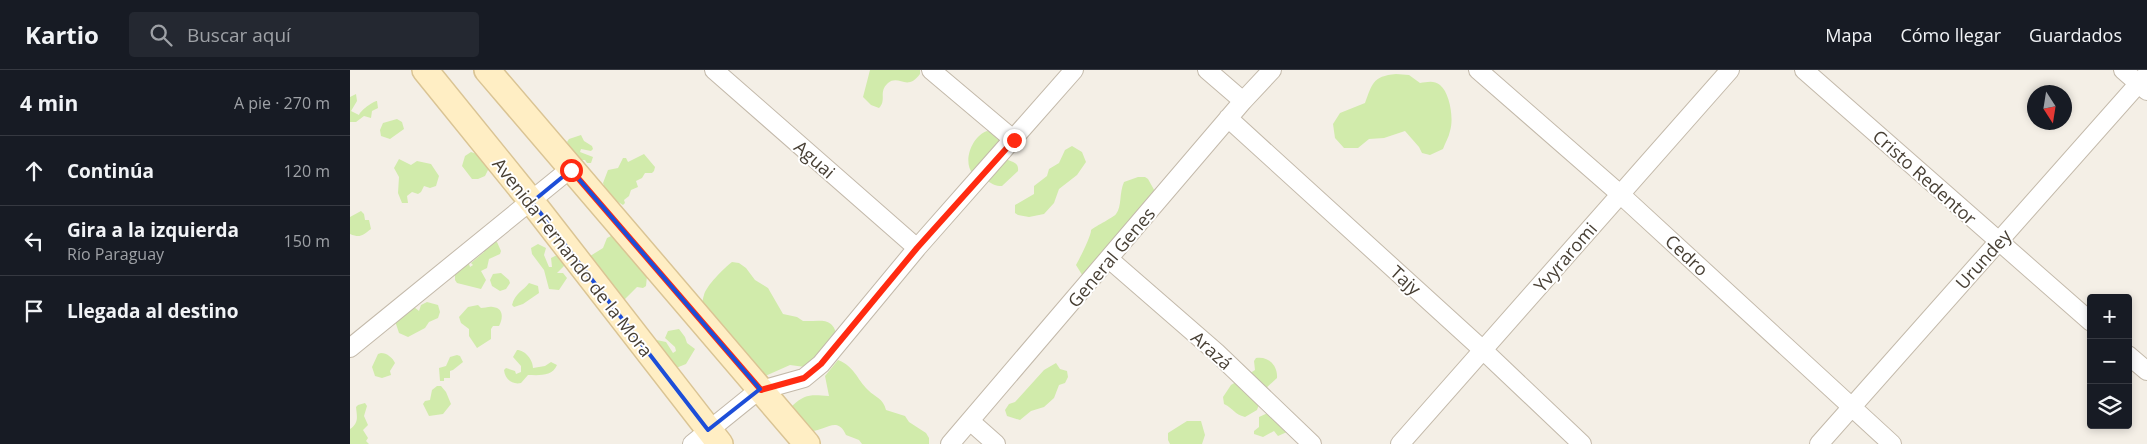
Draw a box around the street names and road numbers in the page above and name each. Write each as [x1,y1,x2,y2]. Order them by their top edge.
street label: Cristo Redentor [1868,124,1982,230]
street label: Aguai [789,135,841,183]
street label: Avenida Fernando de la Mora [488,152,658,362]
street label: General Genes [1062,202,1160,312]
street label: Yvyraromi [1528,217,1602,297]
street label: Urundey [1950,223,2017,294]
street label: Cedro [1660,229,1714,281]
street label: Tajy [1386,260,1427,301]
street label: Arazá [1186,325,1238,375]

